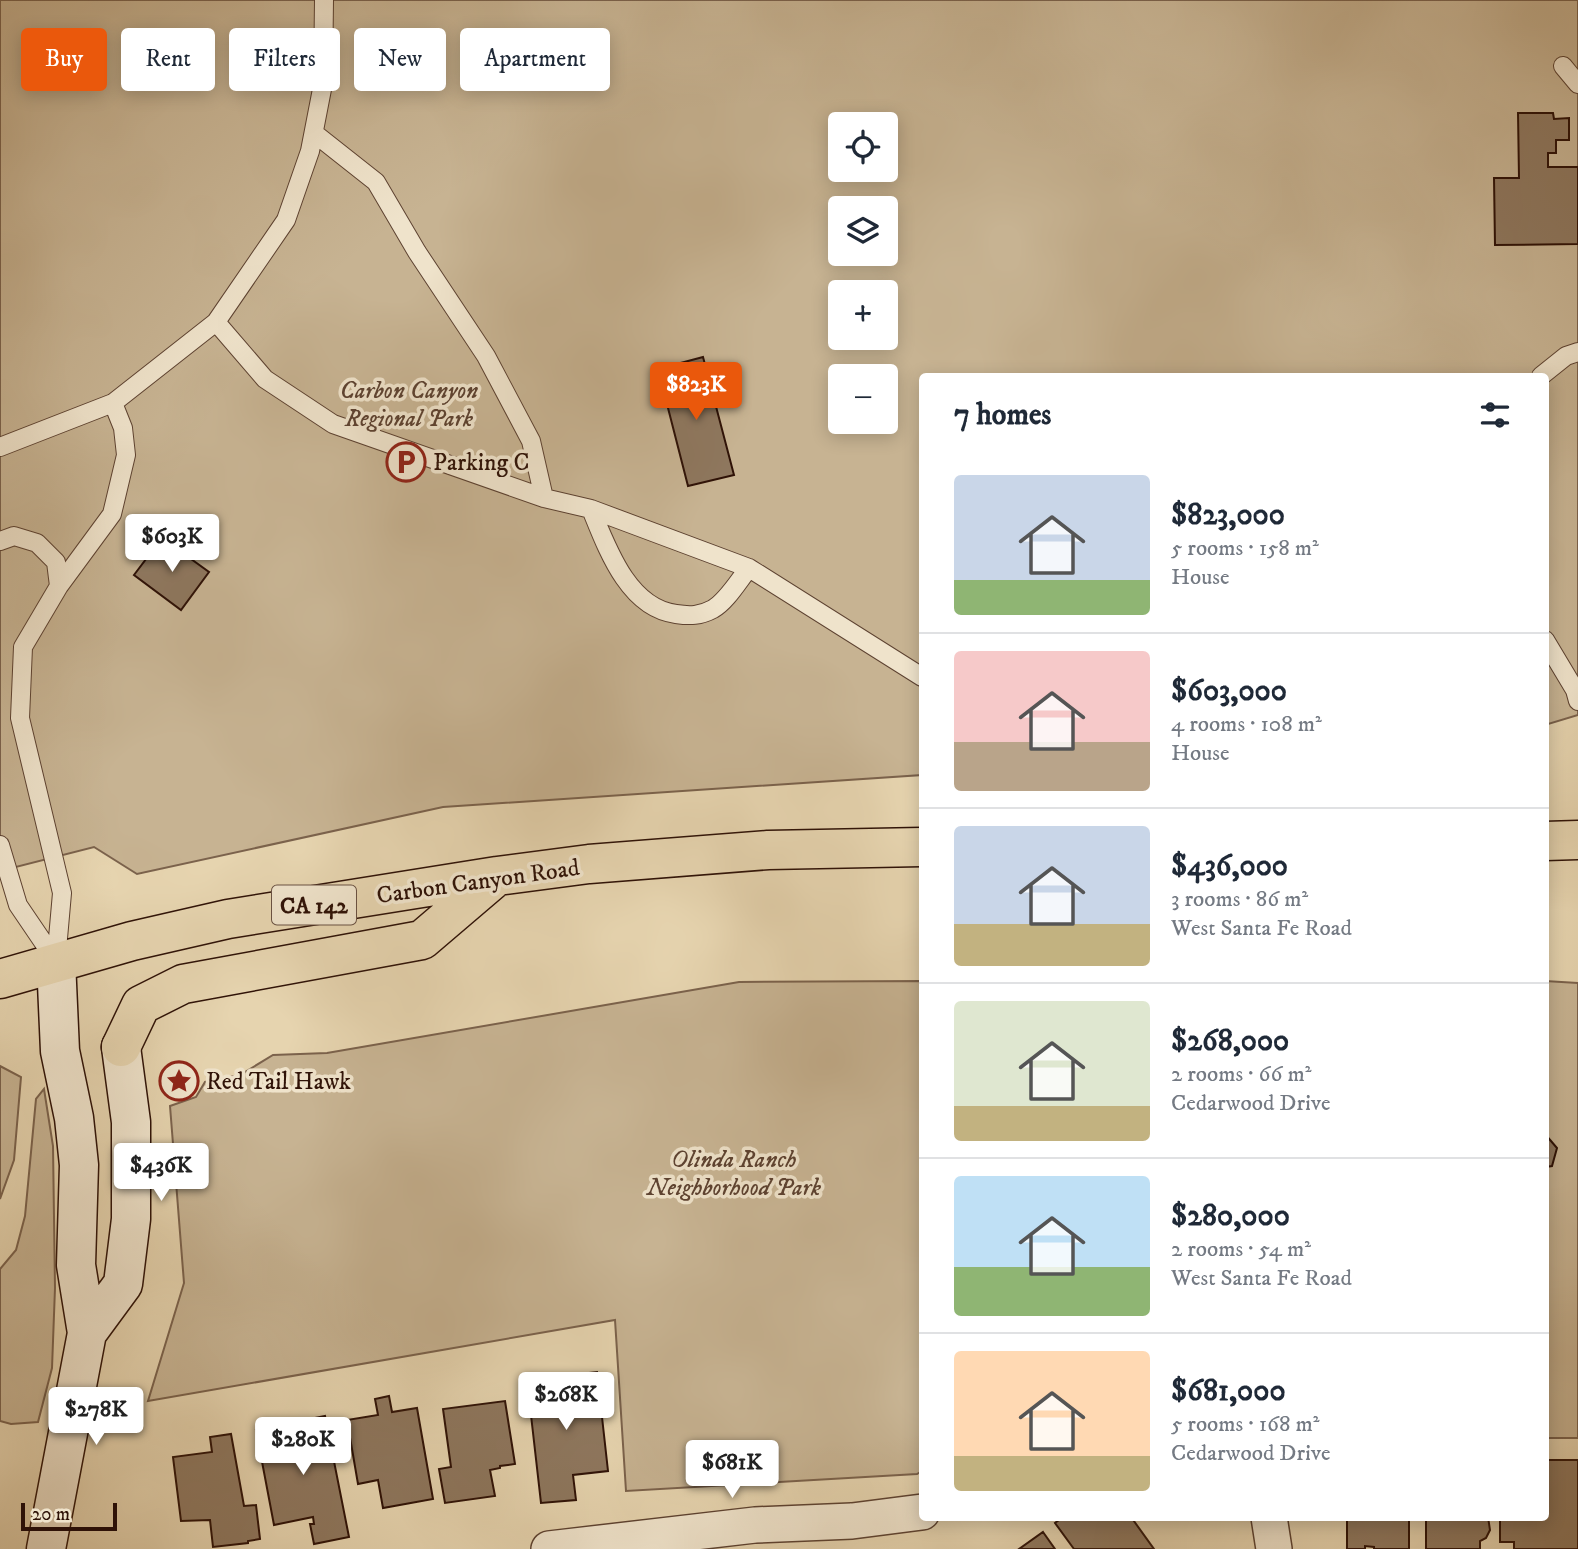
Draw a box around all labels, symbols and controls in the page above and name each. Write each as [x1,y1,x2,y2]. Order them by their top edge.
chip: Buy [21,28,107,91]
chip: Rent [121,28,215,91]
chip: Filters [229,28,340,91]
chip: New [354,28,446,91]
chip: Apartment [460,28,610,91]
map controls [828,112,898,434]
button: locate [828,112,898,182]
button: layers [828,196,898,266]
button: + [828,280,898,350]
pin: $823K [647,362,745,422]
button: − [828,364,898,434]
text: $823K [666,370,726,399]
park label: Carbon Canyon Regional Park [340,376,478,434]
icon: filters [1476,396,1514,434]
text: 7 homes [954,397,1051,434]
parking icon: Parking C [385,441,427,483]
place label: Parking C [433,448,529,478]
text: $823,000 [1171,497,1285,534]
icon: home [1010,503,1094,587]
pin: $603K [123,514,221,574]
text: $603K [141,522,203,551]
text: 5 rooms · 158 m² [1171,534,1319,563]
text: House [1171,563,1229,592]
text: $603,000 [1171,673,1287,710]
icon: home [1010,679,1094,763]
text: 4 rooms · 108 m² [1171,710,1322,739]
text: House [1171,739,1229,768]
text: $436,000 [1171,848,1288,885]
street label: Carbon Canyon Road [375,853,582,911]
icon: home [1010,854,1094,938]
road number: CA 142 [272,885,356,924]
text: 3 rooms · 86 m² [1171,885,1308,914]
text: West Santa Fe Road [1171,914,1352,943]
text: $268,000 [1171,1023,1289,1060]
icon: home [1010,1029,1094,1113]
place icon: Red Tail Hawk [158,1060,200,1102]
text: 2 rooms · 66 m² [1171,1060,1311,1089]
place label: Red Tail Hawk [206,1067,351,1097]
text: Cedarwood Drive [1171,1089,1331,1118]
pin: $436K [112,1144,210,1203]
park label: Olinda Ranch Neighborhood Park [645,1145,821,1203]
text: $436K [130,1151,192,1180]
text: $280,000 [1171,1198,1290,1235]
icon: home [1010,1204,1094,1288]
text: 2 rooms · 54 m² [1171,1235,1311,1264]
text: West Santa Fe Road [1171,1264,1352,1293]
pin: $268K [517,1372,615,1432]
text: $681,000 [1171,1373,1286,1410]
icon: home [1010,1379,1094,1463]
text: $268K [534,1380,598,1409]
pin: $278K [47,1388,145,1447]
text: $278K [64,1395,128,1424]
text: 5 rooms · 168 m² [1171,1410,1319,1439]
pin: $280K [254,1418,352,1477]
text: $280K [271,1425,335,1454]
text: Cedarwood Drive [1171,1439,1331,1468]
pin: $681K [683,1440,781,1500]
text: $681K [702,1448,762,1477]
scale bar [21,1500,117,1532]
text: 20 m [32,1503,70,1526]

